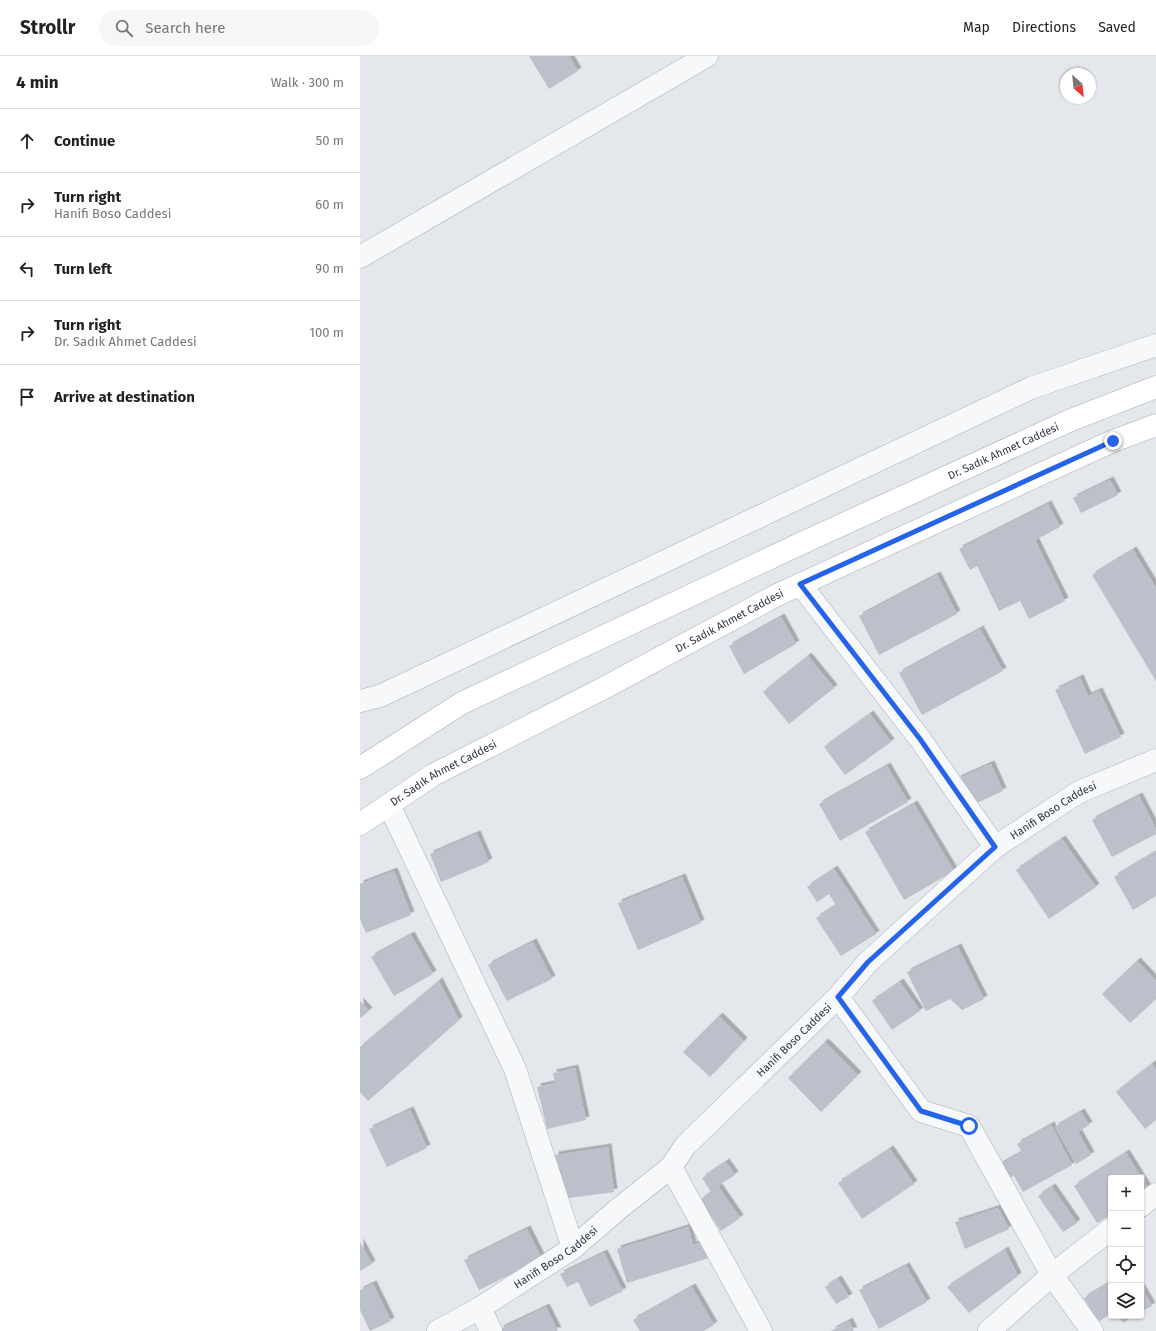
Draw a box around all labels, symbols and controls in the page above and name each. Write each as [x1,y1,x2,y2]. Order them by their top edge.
search box [99,10,379,46]
text: Strollr [20,16,75,39]
icon: search [113,17,135,39]
text: Search here [145,19,225,37]
text: Map [963,19,990,36]
text: Directions [1012,19,1076,36]
text: Saved [1098,19,1136,36]
north arrow [1060,68,1096,104]
text: 4 min [16,72,59,93]
text: Walk · 300 m [271,75,344,90]
icon: ahead [16,130,38,152]
text: Continue [54,132,115,150]
text: 50 m [316,133,344,148]
text: Turn right [54,188,121,206]
icon: right [16,194,38,216]
text: 60 m [315,197,344,212]
text: Hanifi Boso Caddesi [54,206,171,221]
icon: left [16,258,38,280]
text: Turn left [54,260,112,278]
text: 90 m [315,261,344,276]
text: Turn right [54,316,121,334]
icon: right [16,322,38,344]
text: 100 m [309,325,344,340]
text: Dr. Sadık Ahmet Caddesi [54,334,197,349]
icon: arrive [16,386,38,408]
text: Arrive at destination [54,388,195,406]
street label: Dr. Sadık Ahmet Caddesi [946,420,1061,482]
route end [1104,432,1122,450]
street label: Dr. Sadık Ahmet Caddesi [673,587,786,655]
street label: Dr. Sadık Ahmet Caddesi [388,738,499,809]
street label: Hanifi Boso Caddesi [1008,779,1099,842]
street label: Hanifi Boso Caddesi [754,1001,834,1080]
route start [960,1117,978,1135]
map controls [1108,1175,1144,1319]
button: + [1108,1175,1144,1211]
button: − [1108,1211,1144,1247]
street label: Hanifi Boso Caddesi [512,1224,600,1291]
button: locate [1108,1247,1144,1283]
button: layers [1108,1283,1144,1319]

